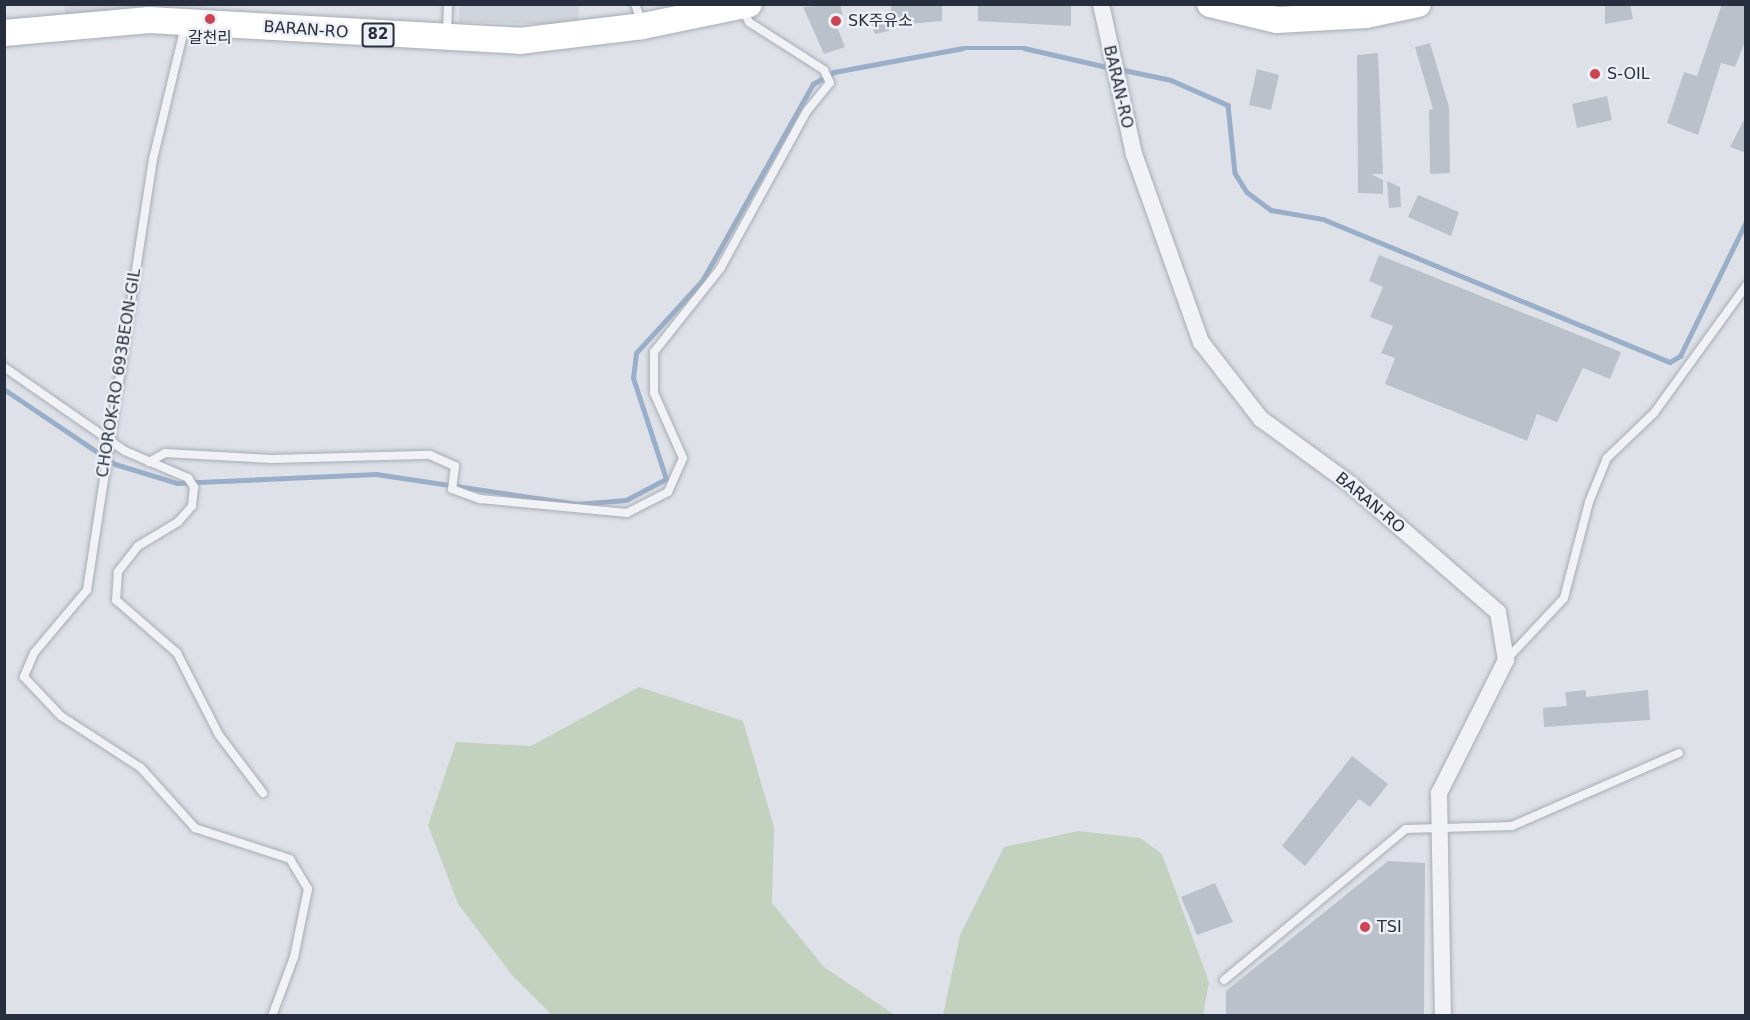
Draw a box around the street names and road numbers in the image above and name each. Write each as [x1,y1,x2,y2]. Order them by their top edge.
street label: BARAN-RO [263,17,349,43]
road number: 82 [362,23,394,47]
street label: BARAN-RO [1099,44,1137,130]
street label: CHOROK-RO 693BEON-GIL [93,267,145,479]
street label: BARAN-RO [1331,468,1409,538]

